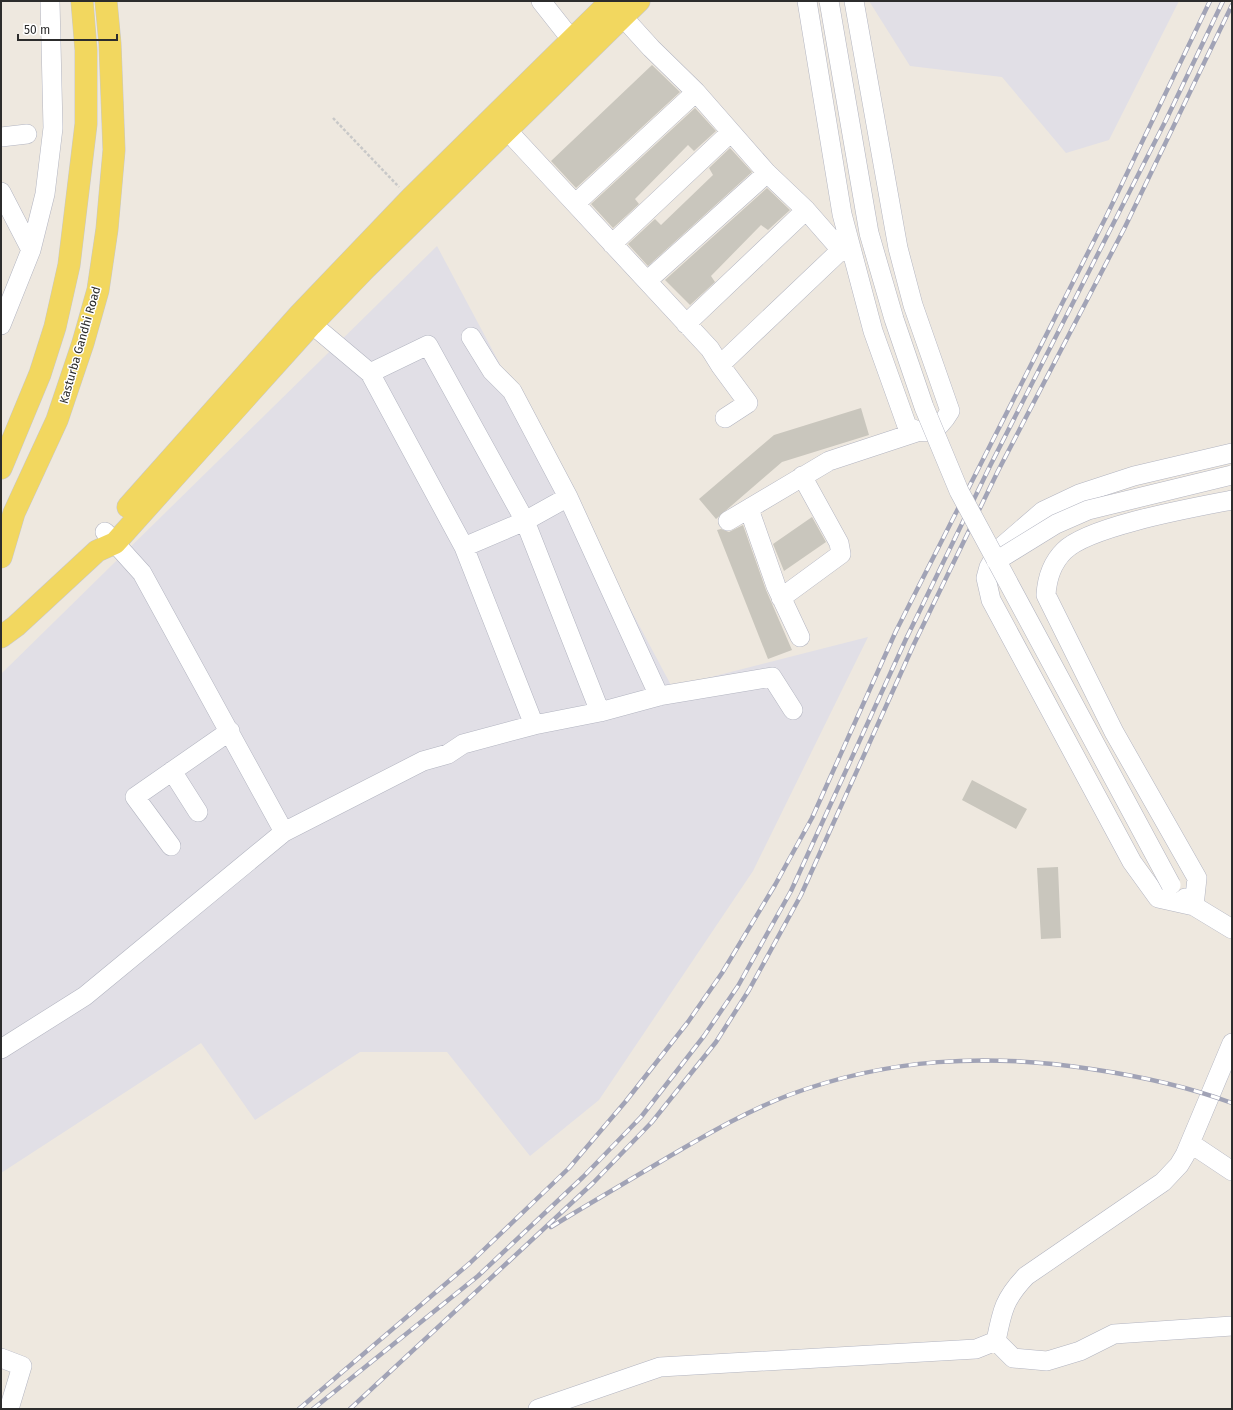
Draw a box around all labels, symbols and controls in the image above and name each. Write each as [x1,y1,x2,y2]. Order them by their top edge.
scale bar [18,16,117,42]
text: 50 m [24,23,50,37]
street label: Kasturba Gandhi Road [57,285,103,405]

